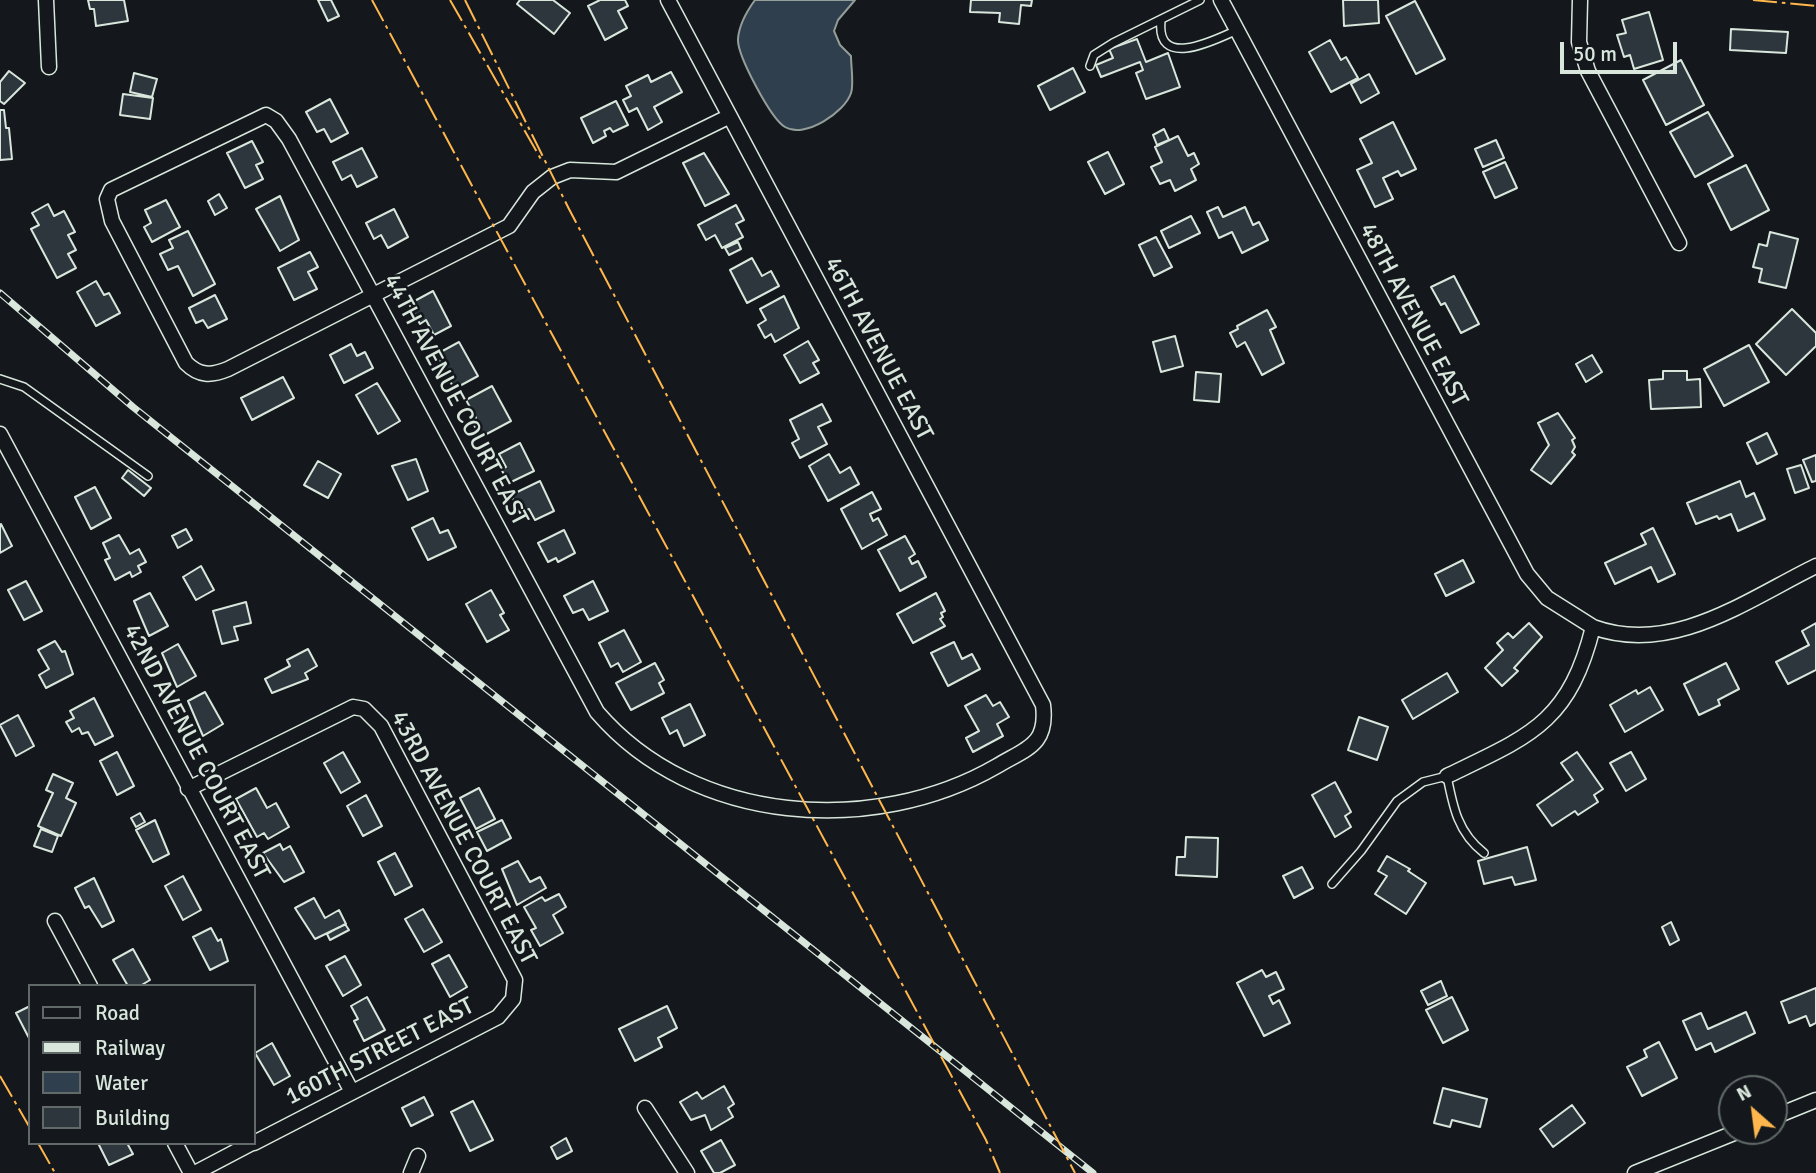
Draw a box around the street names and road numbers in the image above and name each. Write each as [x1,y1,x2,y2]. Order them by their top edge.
street label: 48TH AVENUE EAST [1352,218,1474,412]
street label: 46TH AVENUE EAST [817,252,939,446]
street label: 44TH AVENUE COURT EAST [376,269,534,531]
street label: 42ND AVENUE COURT EAST [116,619,276,885]
street label: 43RD AVENUE COURT EAST [384,706,542,970]
street label: 160TH STREET EAST [281,992,479,1112]

